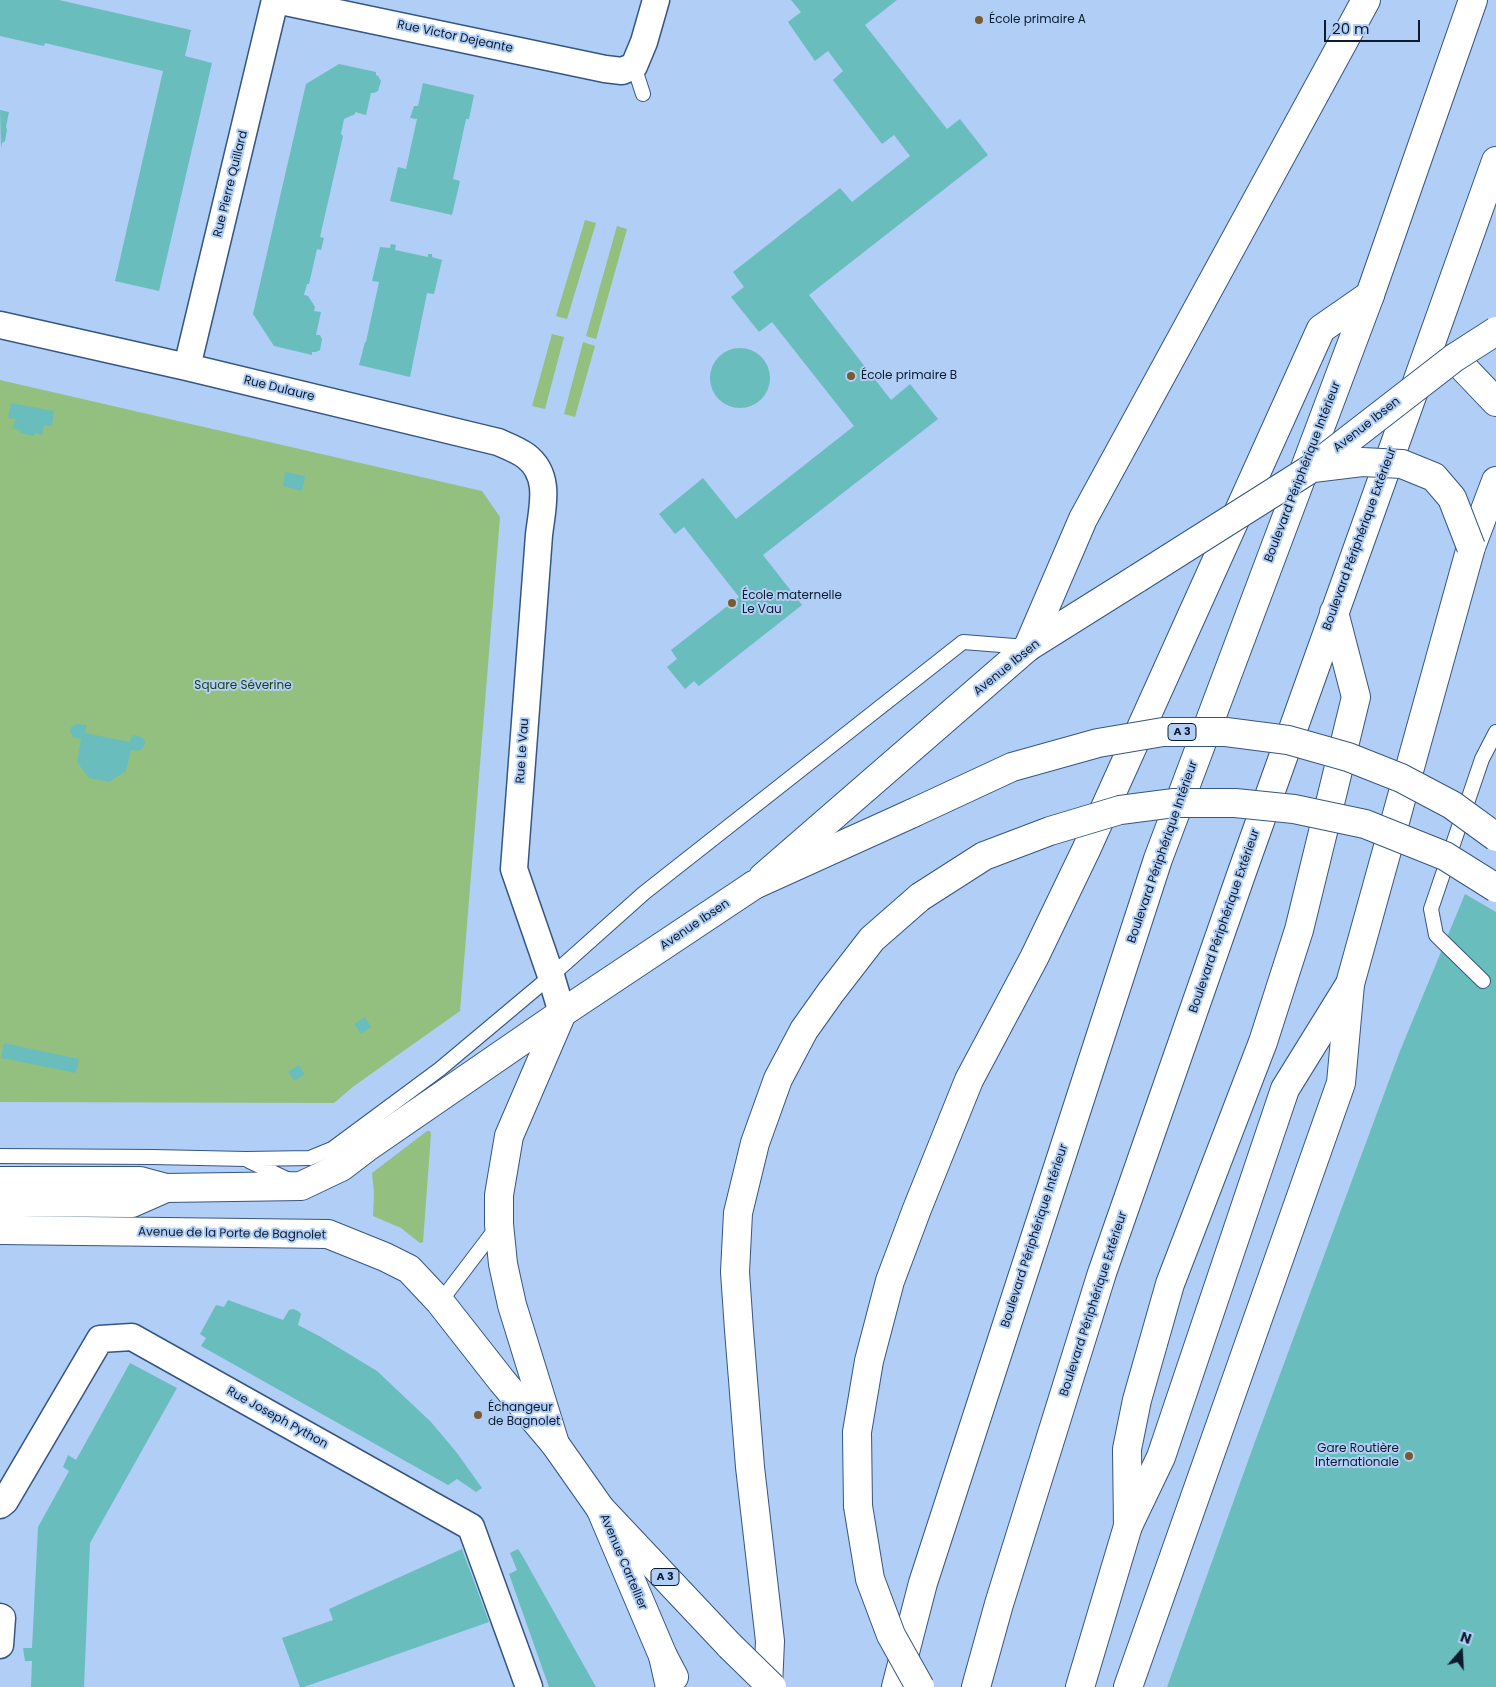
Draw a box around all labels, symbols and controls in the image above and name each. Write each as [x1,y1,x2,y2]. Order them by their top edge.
scale bar [1326,10,1422,42]
place label: École primaire A [989,13,1086,27]
marker: École primaire A [973,14,985,26]
street label: Rue Victor Dejeante [396,18,514,56]
text: 20 m [1332,18,1370,39]
street label: Rue Pierre Quillard [211,129,251,239]
place label: École primaire B [861,369,957,383]
marker: École primaire B [845,370,857,382]
street label: Rue Dulaure [242,373,316,405]
street label: Boulevard Périphérique Intérieur [1262,380,1344,564]
street label: Avenue Ibsen [1331,394,1403,456]
street label: Boulevard Périphérique Extérieur [1320,446,1400,632]
place label: École maternelle Le Vau [742,589,842,617]
marker: École maternelle Le Vau [726,597,738,609]
street label: Avenue Ibsen [971,637,1043,699]
park label: Square Séverine [194,679,292,693]
street label: Rue Le Vau [514,718,532,784]
road number: A 3 [1168,724,1196,740]
street label: Boulevard Périphérique Intérieur [1125,759,1201,945]
street label: Boulevard Périphérique Extérieur [1187,827,1263,1015]
street label: Avenue Ibsen [658,896,732,954]
street label: Boulevard Périphérique Intérieur [998,1142,1072,1330]
street label: Boulevard Périphérique Extérieur [1057,1210,1131,1398]
street label: Avenue de la Porte de Bagnolet [138,1225,326,1243]
street label: Rue Joseph Python [224,1384,330,1452]
place label: Échangeur de Bagnolet [488,1401,560,1429]
marker: Échangeur de Bagnolet [472,1409,484,1421]
place label: Gare Routière Internationale [1315,1442,1399,1470]
marker: Gare Routière Internationale [1403,1450,1415,1462]
street label: Avenue Cartellier [596,1512,650,1612]
road number: A 3 [651,1568,679,1585]
north arrow [1436,1627,1486,1677]
text: N [1458,1627,1474,1649]

